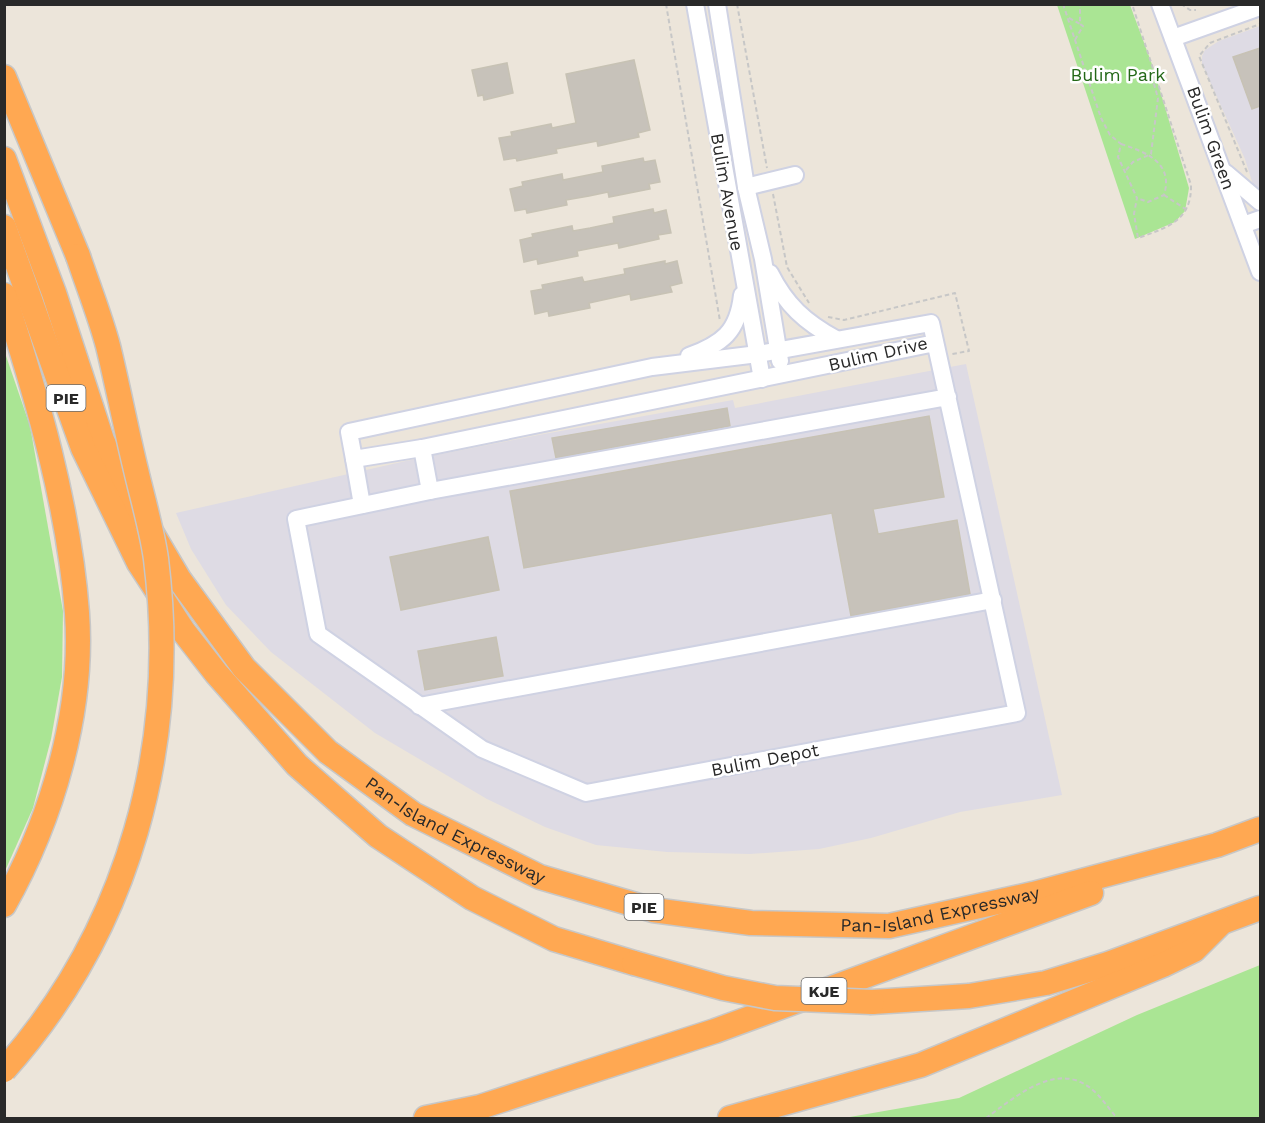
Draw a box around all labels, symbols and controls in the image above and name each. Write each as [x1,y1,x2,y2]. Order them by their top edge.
park label: Bulim Park [1070,64,1166,85]
street label: Bulim Green [1183,83,1240,192]
street label: Bulim Avenue [707,131,748,253]
street label: Bulim Drive [826,332,930,375]
road number: PIE [46,385,86,411]
street label: Bulim Depot [709,739,821,780]
street label: Pan-Island Expressway [362,772,550,888]
street label: Pan-Island Expressway [840,882,1043,936]
road number: PIE [624,894,664,920]
road number: KJE [802,978,846,1004]

